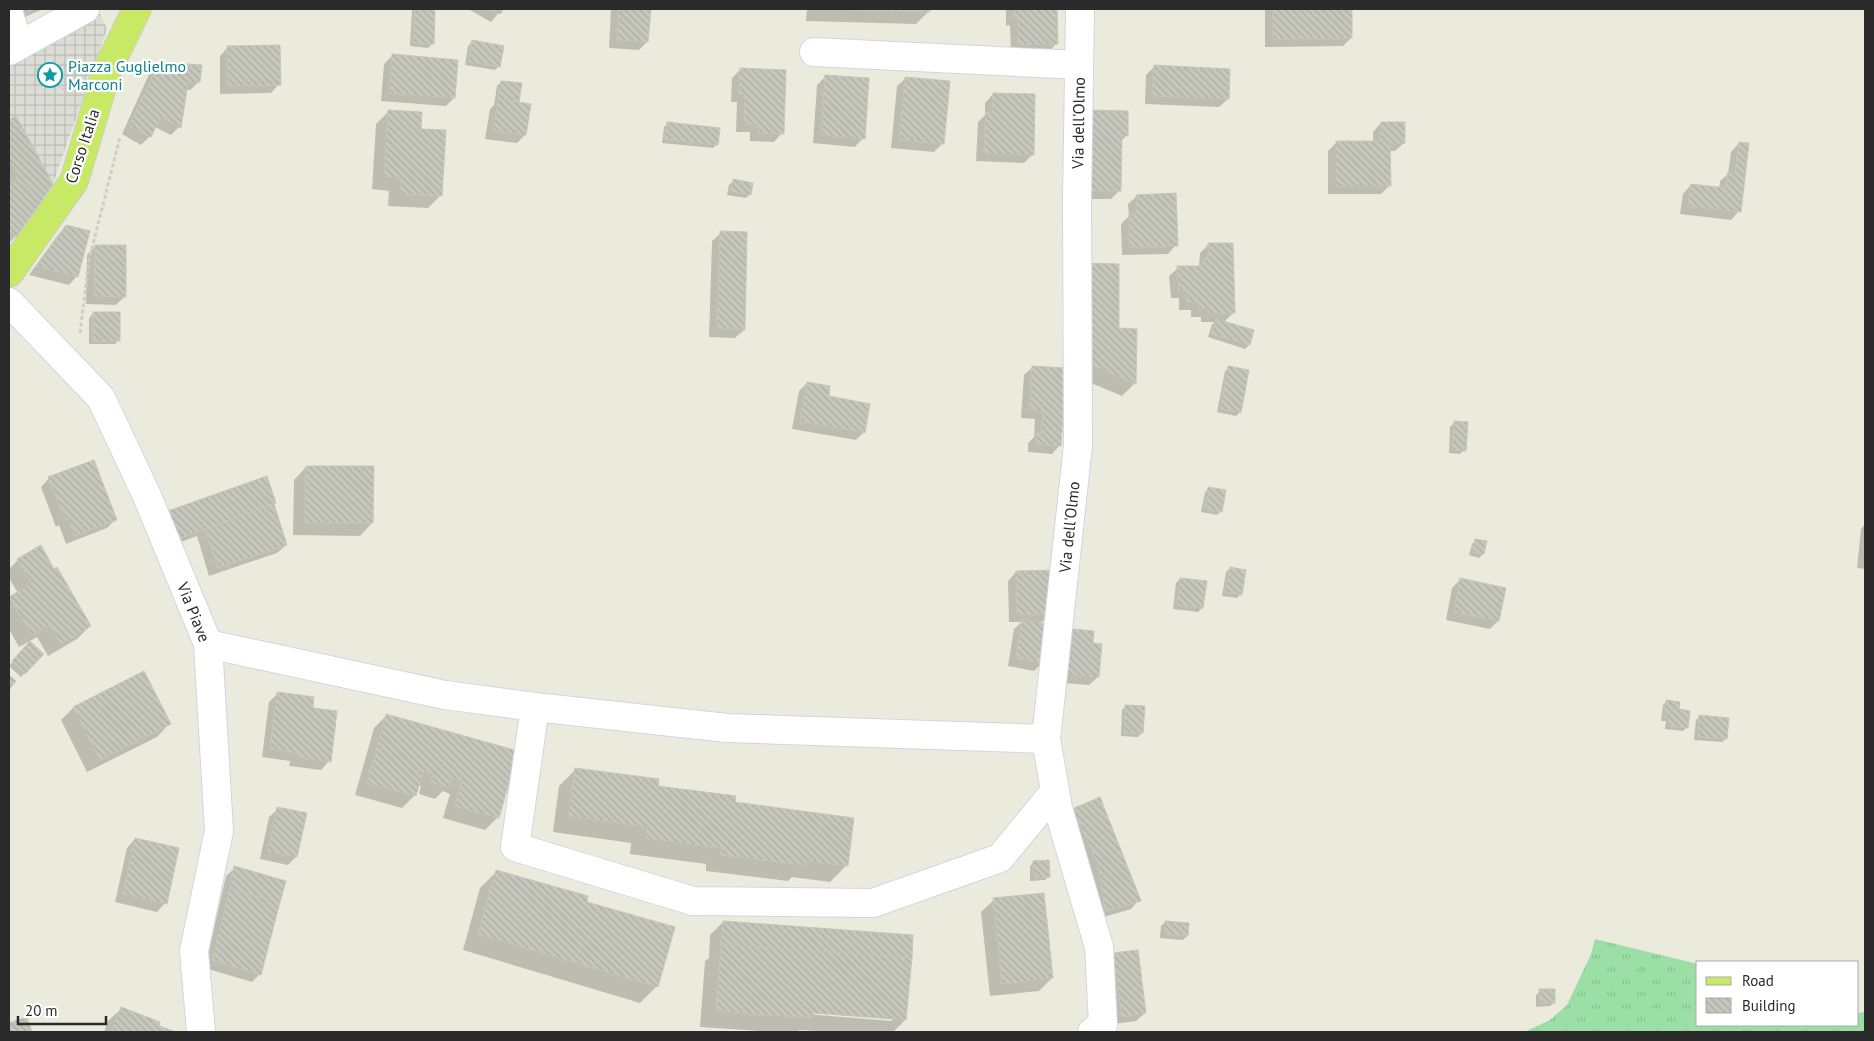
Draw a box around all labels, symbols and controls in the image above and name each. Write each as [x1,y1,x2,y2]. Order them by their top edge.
place label: Piazza Guglielmo Marconi [68,56,186,94]
place icon: Piazza Guglielmo Marconi [37,62,63,88]
street label: Via dell'Olmo [1067,77,1089,170]
street label: Corso Italia [61,106,103,186]
street label: Via dell'Olmo [1054,480,1084,575]
street label: Via Piave [173,578,215,645]
legend [1696,961,1859,1026]
text: Road [1742,971,1774,990]
scale bar [18,994,105,1026]
text: Building [1742,996,1796,1015]
text: 20 m [25,1001,58,1020]

